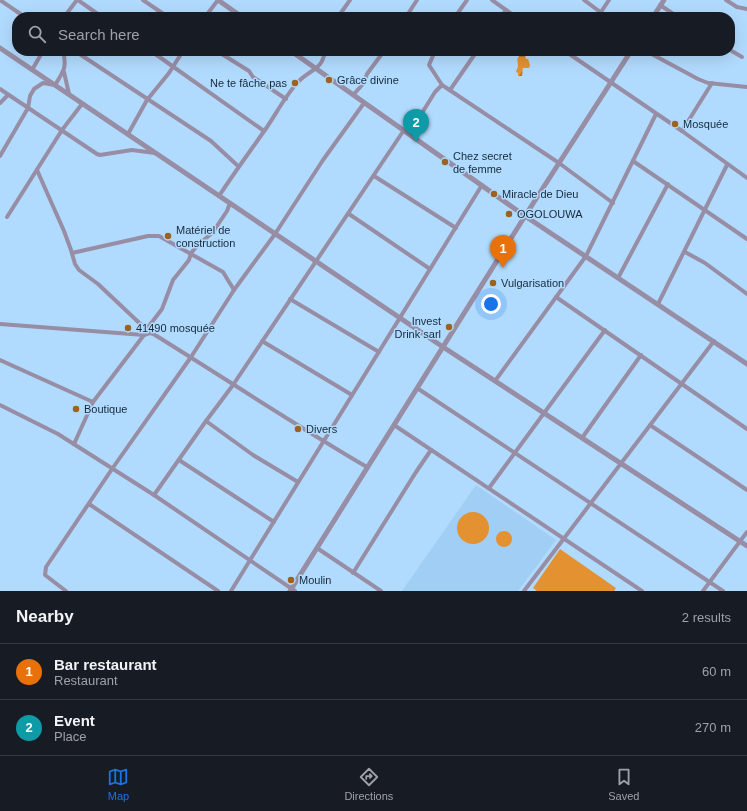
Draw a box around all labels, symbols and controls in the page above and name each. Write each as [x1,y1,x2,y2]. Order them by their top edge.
search box [12,12,735,56]
icon: search [26,23,48,45]
text: Search here [58,26,140,43]
place label: Grâce divine [337,74,399,86]
marker: Grâce divine [324,75,334,85]
place label: Ne te fâche pas [210,77,287,89]
marker: Ne te fâche pas [290,78,300,88]
pin: 2 [403,109,429,142]
place label: Mosquée [683,118,728,130]
marker: Mosquée [670,119,680,129]
place label: Chez secret de femme [453,150,512,175]
marker: Chez secret de femme [440,157,450,167]
place label: Miracle de Dieu [502,188,578,200]
marker: Miracle de Dieu [489,189,499,199]
place label: OGOLOUWA [517,208,583,220]
marker: OGOLOUWA [504,209,514,219]
place label: Matériel de construction [176,224,235,249]
marker: Matériel de construction [163,231,173,241]
pin: 1 [490,235,516,268]
place label: Vulgarisation [501,277,564,289]
marker: Vulgarisation [488,278,498,288]
your location [481,294,501,314]
place label: Invest Drink sarl [395,315,441,340]
place label: 41490 mosquée [136,322,215,334]
marker: Invest Drink sarl [444,322,454,332]
marker: 41490 mosquée [123,323,133,333]
place label: Boutique [84,403,127,415]
marker: Boutique [71,404,81,414]
place label: Divers [306,423,338,435]
marker: Divers [293,424,303,434]
place label: Moulin [299,574,331,586]
marker: Moulin [286,575,296,585]
text: Nearby [16,607,74,626]
text: 2 results [682,610,731,625]
text: Bar restaurant [54,656,157,673]
text: 1 [25,664,33,679]
text: 60 m [702,664,731,679]
text: Restaurant [54,673,118,688]
text: Event [54,712,95,729]
text: 2 [25,720,33,735]
text: 270 m [695,720,731,735]
text: Place [54,729,87,744]
tab: Map [107,766,129,802]
tab: Directions [344,766,393,802]
tab: Saved [608,766,639,802]

